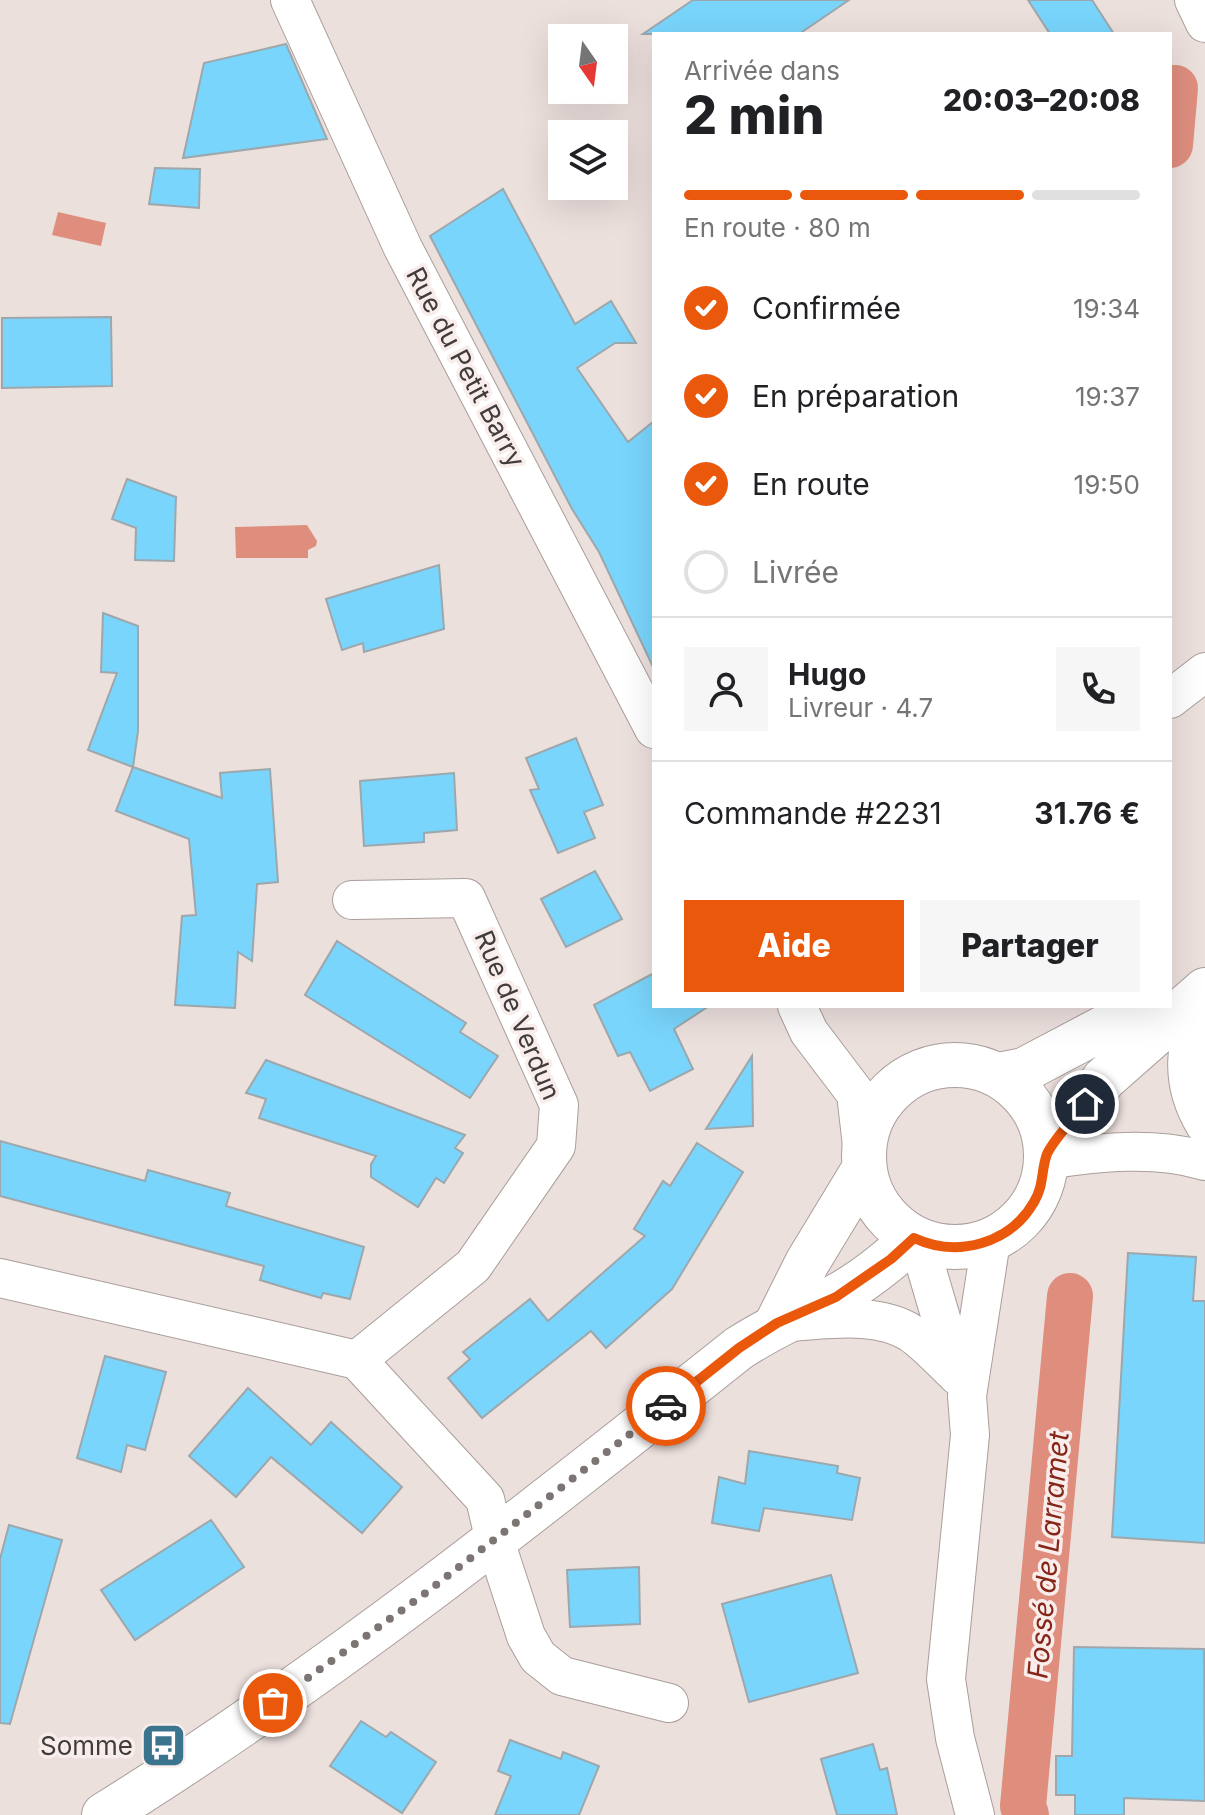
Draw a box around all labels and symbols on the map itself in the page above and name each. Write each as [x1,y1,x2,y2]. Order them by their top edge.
north arrow [548,24,628,104]
street label: Rue du Petit Barry [400,262,532,472]
street label: Rue de Verdun [468,926,568,1104]
pin [1051,1070,1119,1138]
courier [626,1366,706,1446]
water label: Fossé de Larramet [1020,1429,1076,1680]
pin [239,1669,307,1737]
bus stop icon: Somme [140,1721,188,1769]
place label: Somme [40,1730,133,1761]

